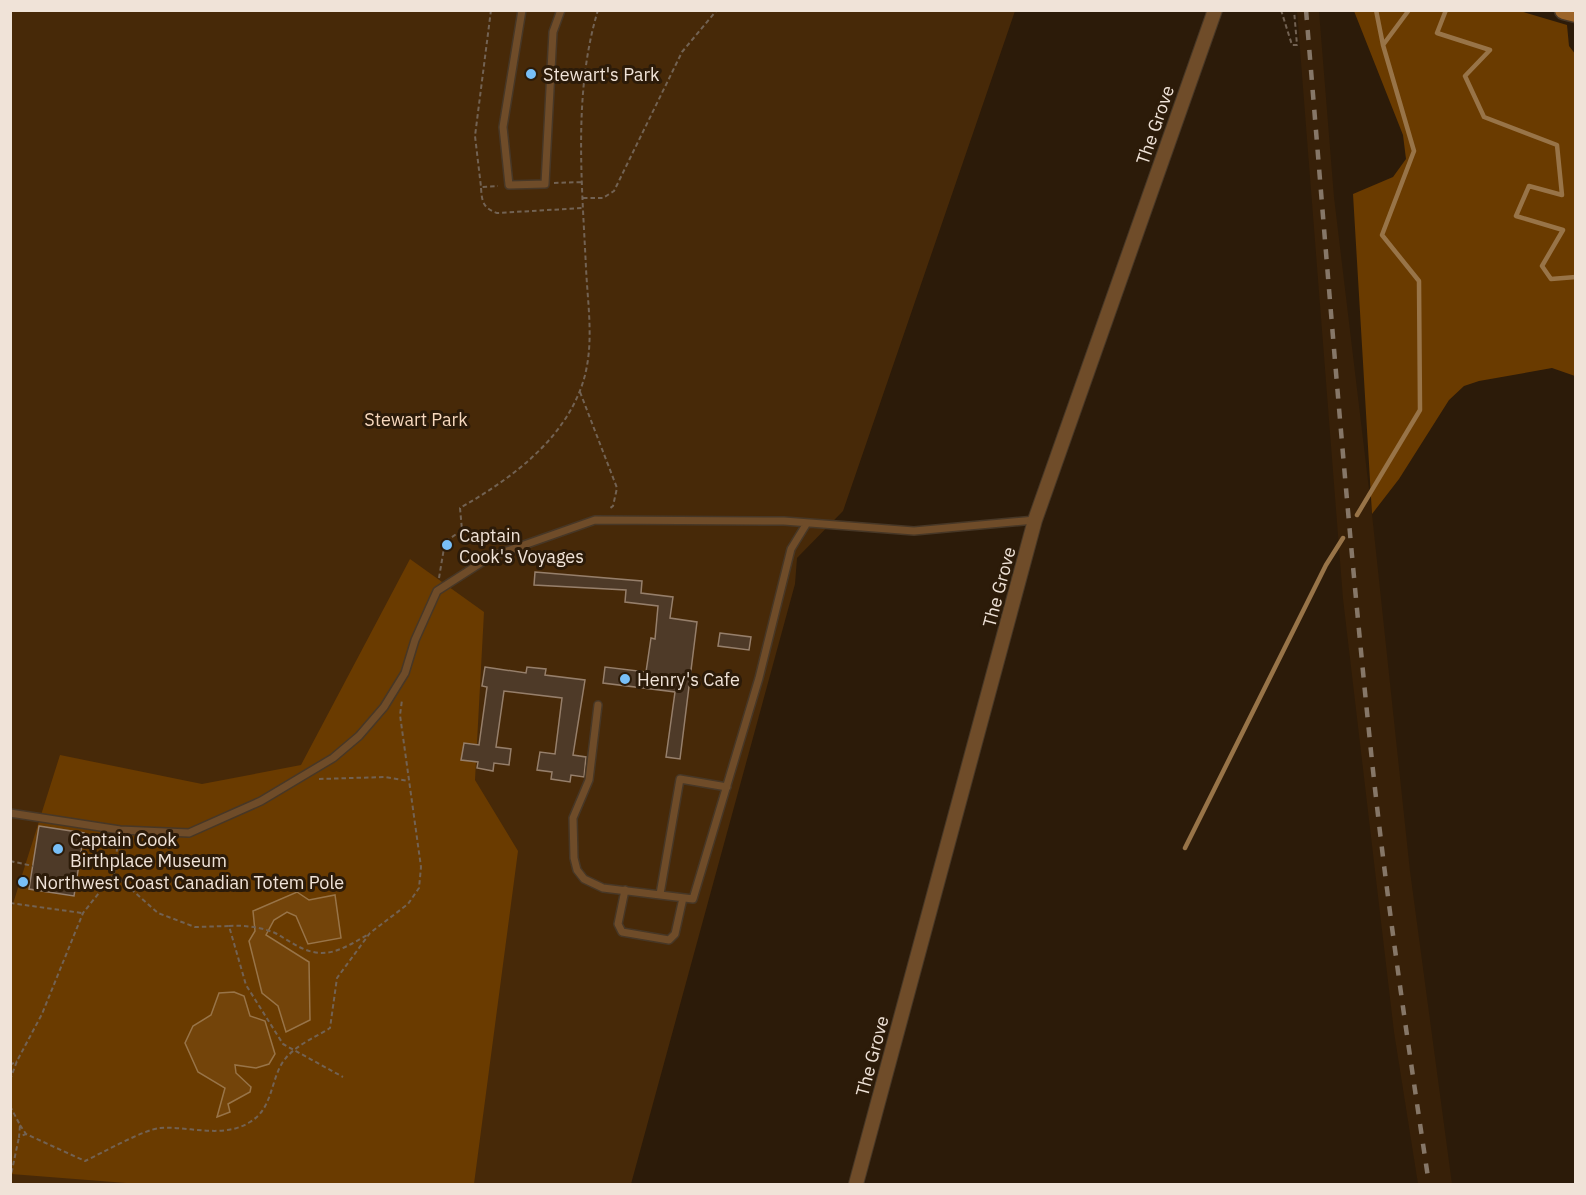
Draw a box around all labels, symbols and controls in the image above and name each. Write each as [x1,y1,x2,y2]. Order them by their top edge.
place label: Stewart's Park [543,63,660,86]
marker: Stewart's Park [524,67,538,81]
street label: The Grove [1131,82,1179,168]
park label: Stewart Park [364,408,468,431]
place label: Captain Cook's Voyages [459,524,584,568]
marker: Captain Cook's Voyages [440,538,454,552]
street label: The Grove [977,544,1021,630]
place label: Henry's Cafe [637,668,740,691]
marker: Henry's Cafe [618,672,632,686]
place label: Captain Cook Birthplace Museum [70,828,227,872]
marker: Captain Cook Birthplace Museum [51,842,65,856]
place label: Northwest Coast Canadian Totem Pole [35,871,344,894]
marker: Northwest Coast Canadian Totem Pole [16,875,30,889]
street label: The Grove [850,1013,894,1099]

